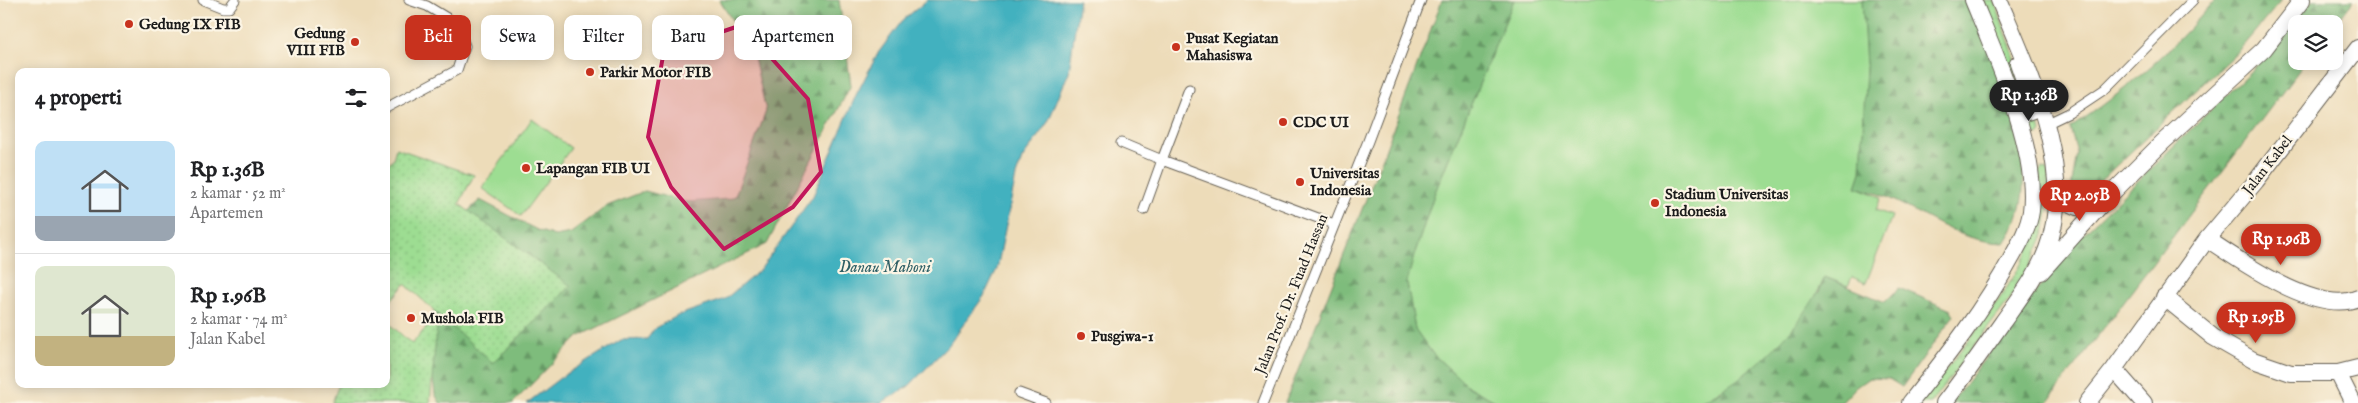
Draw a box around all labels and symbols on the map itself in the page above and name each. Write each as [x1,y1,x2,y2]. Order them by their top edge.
place label: Gedung IX FIB [139,15,241,34]
marker: Gedung IX FIB [123,18,135,30]
place label: Gedung VIII FIB [286,24,346,60]
place label: Pusat Kegiatan Mahasiswa [1186,29,1279,65]
marker: Gedung VIII FIB [349,36,361,48]
marker: Pusat Kegiatan Mahasiswa [1170,41,1182,53]
place label: Parkir Motor FIB [600,63,711,82]
marker: Parkir Motor FIB [584,66,596,78]
pin: Rp 1.36B [1977,80,2081,122]
place label: CDC UI [1293,113,1349,132]
marker: CDC UI [1277,116,1289,128]
street label: Jalan Kabel [2237,131,2297,200]
place label: Lapangan FIB UI [536,159,651,178]
marker: Lapangan FIB UI [520,162,532,174]
place label: Universitas Indonesia [1309,164,1380,200]
marker: Universitas Indonesia [1294,176,1306,188]
pin: Rp 2.05B [2028,180,2132,222]
place label: Stadium Universitas Indonesia [1665,185,1789,221]
marker: Stadium Universitas Indonesia [1649,197,1661,209]
street label: Jalan Prof. Dr. Fuad Hassan [1250,211,1332,379]
pin: Rp 1.96B [2229,224,2333,266]
water label: Danau Mahoni [839,258,932,278]
pin: Rp 1.95B [2204,302,2308,344]
place label: Mushola FIB [421,309,504,328]
marker: Mushola FIB [405,312,417,324]
place label: Pusgiwa-1 [1091,327,1154,346]
marker: Pusgiwa-1 [1075,330,1087,342]

